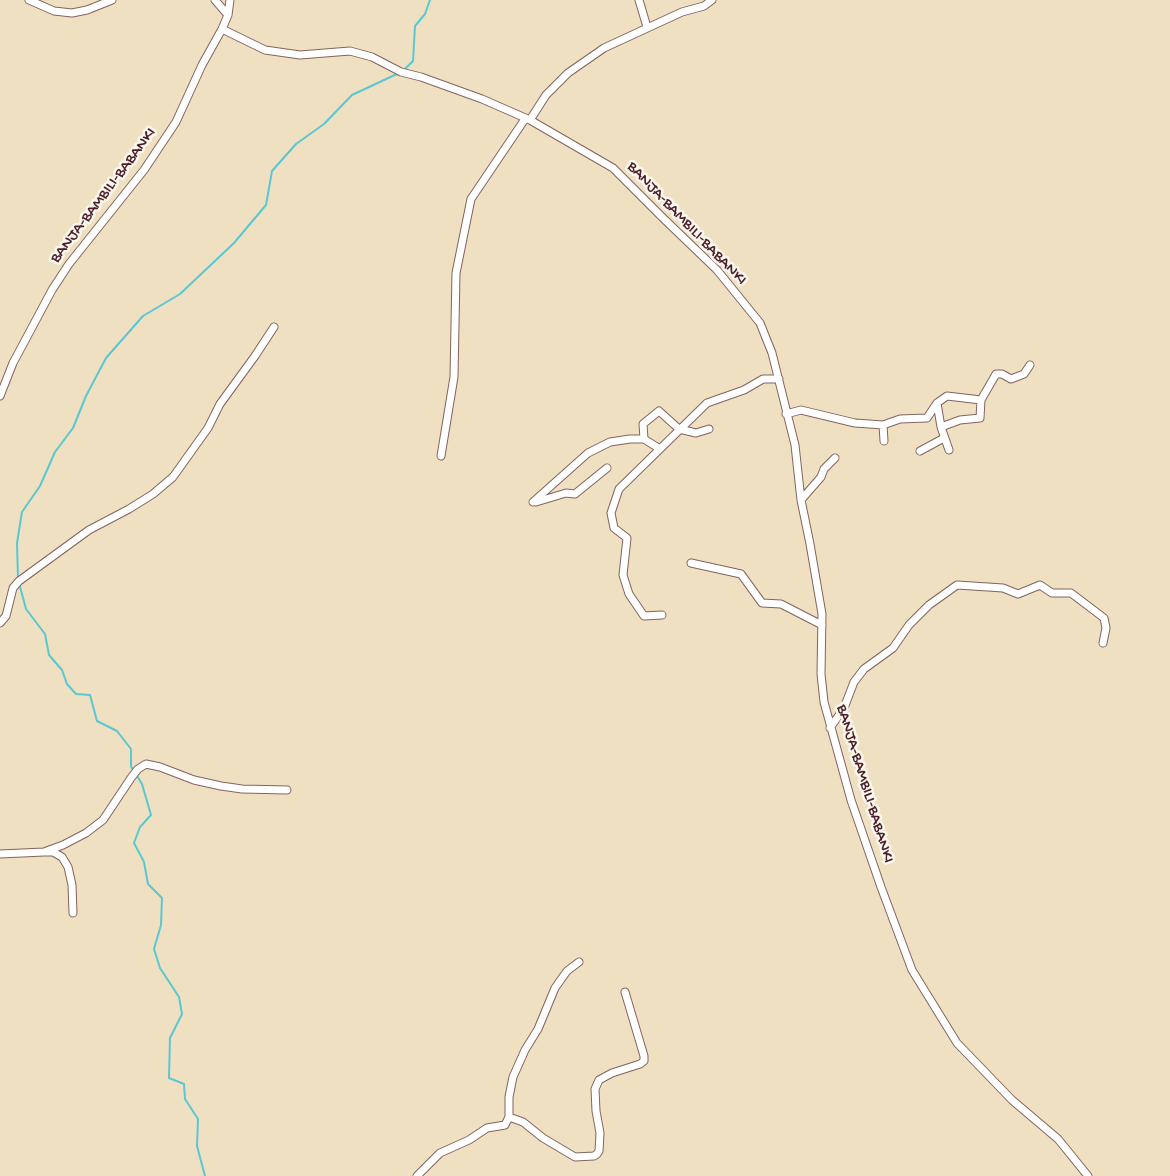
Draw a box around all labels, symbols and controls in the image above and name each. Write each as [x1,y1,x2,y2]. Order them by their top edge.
street label: BANJA-BAMBILI-BABANKI [47,124,161,268]
street label: BANJA-BAMBILI-BABANKI [622,158,750,290]
street label: BANJA-BAMBILI-BABANKI [831,702,897,866]

